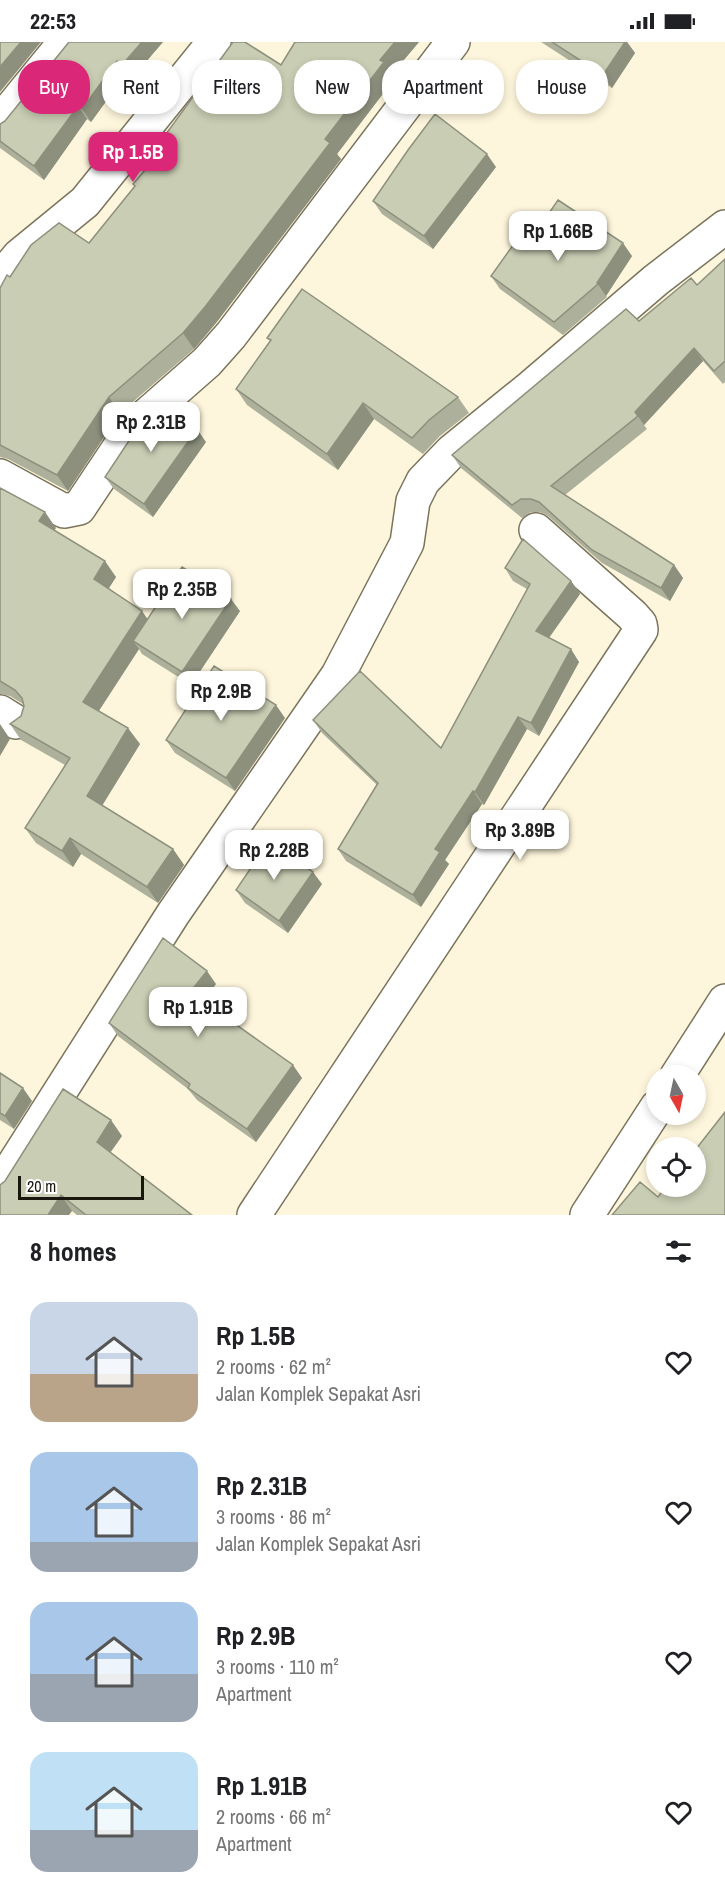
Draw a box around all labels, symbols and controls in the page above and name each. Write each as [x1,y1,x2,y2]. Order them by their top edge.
text: 22:53 [30,6,76,36]
chip: Buy [18,60,90,114]
chip: Rent [102,60,180,114]
chip: Filters [192,60,282,114]
chip: New [294,60,370,114]
chip: Apartment [382,60,504,114]
chip: House [516,60,608,114]
pin: Rp 1.5B [78,132,188,183]
text: Rp 1.5B [102,138,164,165]
pin: Rp 1.66B [496,211,620,262]
text: Rp 1.66B [523,217,593,244]
pin: Rp 2.31B [89,402,213,453]
text: Rp 2.31B [116,408,186,435]
pin: Rp 2.35B [120,569,244,620]
text: Rp 2.35B [147,575,217,602]
pin: Rp 2.9B [166,671,276,722]
text: Rp 2.9B [190,677,252,704]
pin: Rp 3.89B [458,810,582,861]
text: Rp 3.89B [485,816,555,843]
pin: Rp 2.28B [212,830,336,881]
text: Rp 2.28B [239,836,309,863]
pin: Rp 1.91B [136,987,260,1038]
text: Rp 1.91B [163,993,233,1020]
north arrow [646,1065,706,1125]
map controls [646,1065,706,1197]
button: locate [646,1137,706,1197]
scale bar [18,1173,144,1200]
text: 20 m [27,1175,56,1197]
text: 8 homes [30,1234,117,1269]
icon: filters [662,1235,695,1268]
text: Rp 1.5B [216,1318,295,1353]
icon: home [78,1326,150,1398]
icon: heart [662,1346,695,1379]
text: 2 rooms · 62 m² [216,1353,331,1380]
text: Jalan Komplek Sepakat Asri [216,1380,421,1407]
text: Rp 2.31B [216,1468,307,1503]
icon: home [78,1476,150,1548]
icon: heart [662,1496,695,1529]
text: 3 rooms · 86 m² [216,1503,331,1530]
text: Jalan Komplek Sepakat Asri [216,1530,421,1557]
text: Rp 2.9B [216,1618,295,1653]
icon: home [78,1626,150,1698]
icon: heart [662,1646,695,1679]
text: 3 rooms · 110 m² [216,1653,339,1680]
text: Apartment [216,1680,292,1707]
text: Rp 1.91B [216,1768,307,1803]
icon: home [78,1776,150,1848]
icon: heart [662,1796,695,1829]
text: 2 rooms · 66 m² [216,1803,331,1830]
text: Apartment [216,1830,292,1857]

